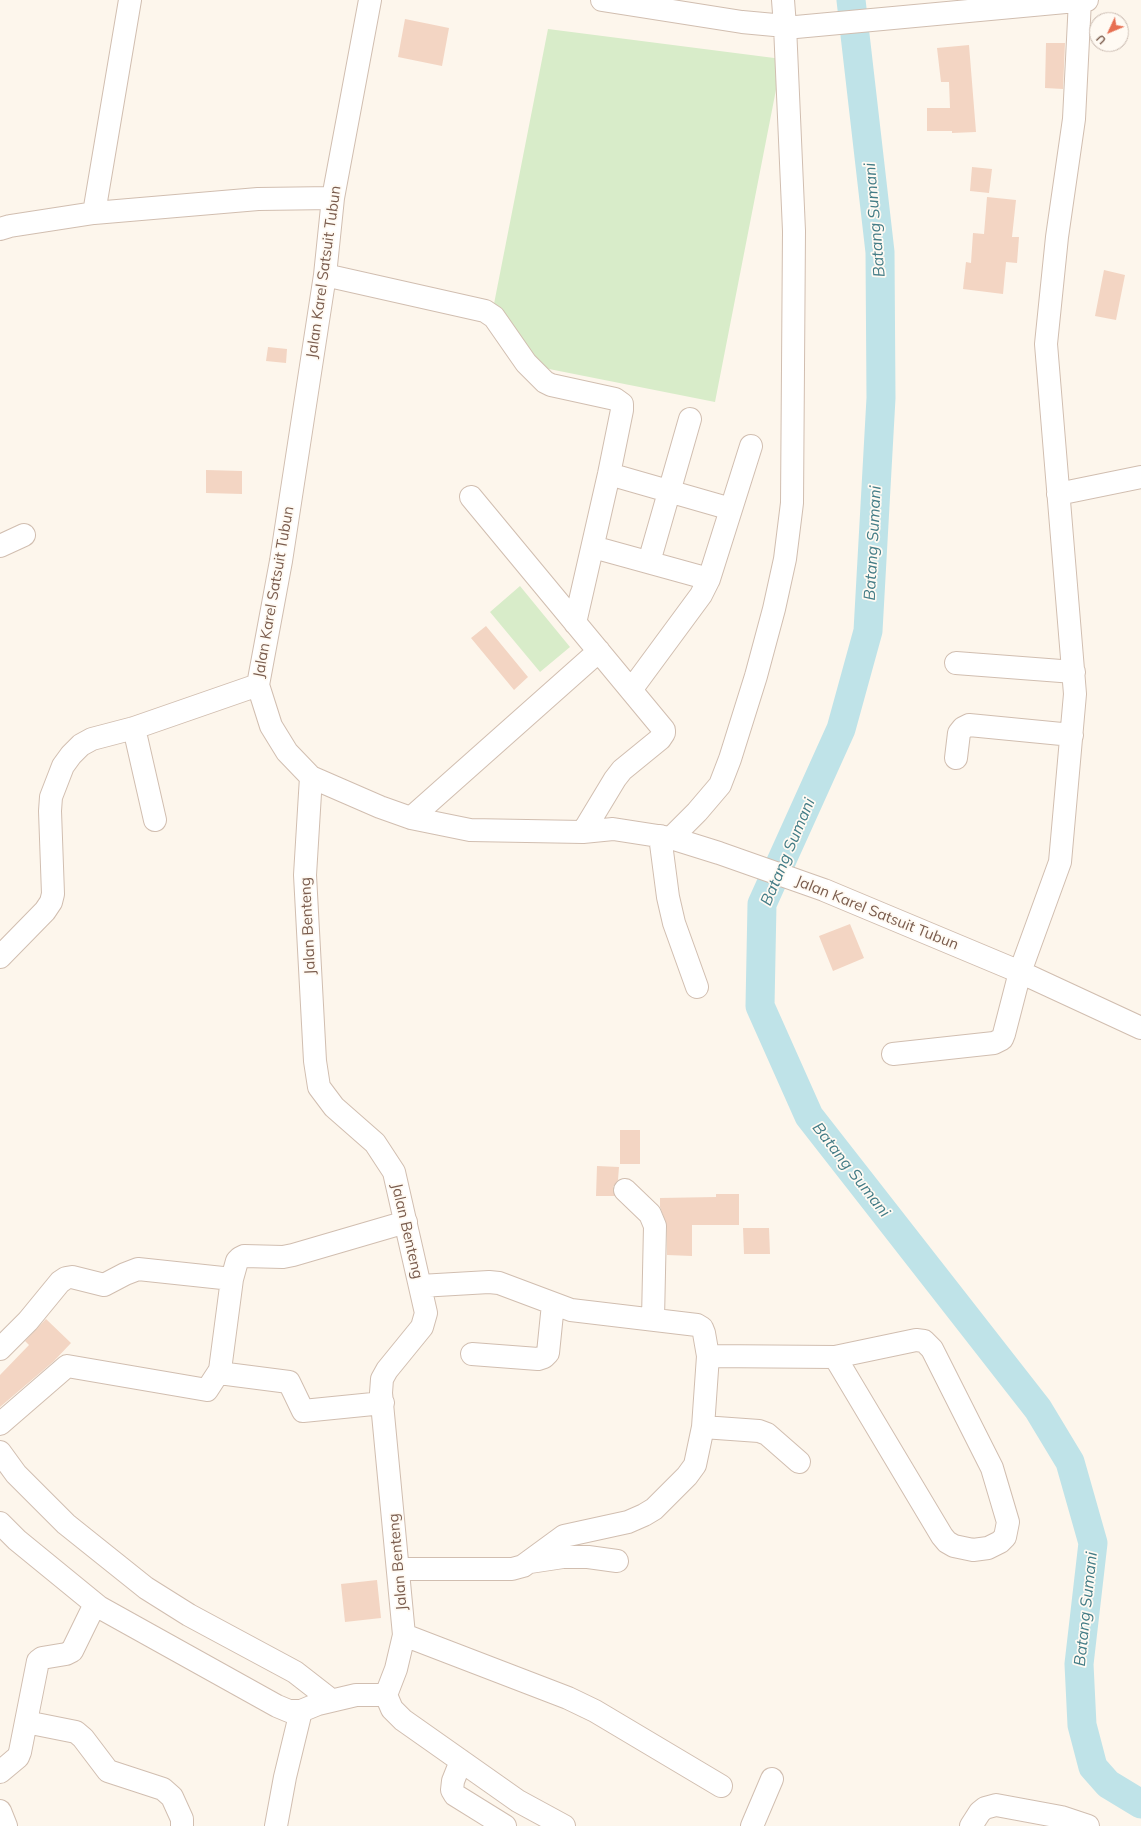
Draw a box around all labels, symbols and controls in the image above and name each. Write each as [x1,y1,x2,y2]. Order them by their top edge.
north arrow [1089,12,1129,52]
text: U [1093,32,1109,47]
water label: Batang Sumani [860,162,890,278]
street label: Jalan Karel Satsuit Tubun [303,184,345,360]
water label: Batang Sumani [860,485,886,601]
street label: Jalan Karel Satsuit Tubun [250,505,298,679]
water label: Batang Sumani [757,795,819,909]
street label: Jalan Karel Satsuit Tubun [793,872,961,954]
street label: Jalan Benteng [296,877,320,975]
water label: Batang Sumani [808,1119,894,1221]
street label: Jalan Benteng [387,1181,427,1281]
street label: Jalan Benteng [385,1513,411,1611]
water label: Batang Sumani [1070,1551,1102,1667]

